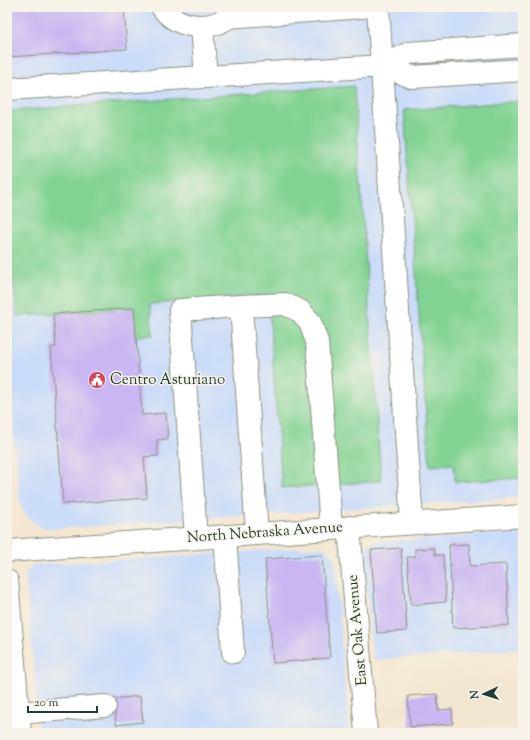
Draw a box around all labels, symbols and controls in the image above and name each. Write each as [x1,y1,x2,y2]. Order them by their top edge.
public building icon: Centro Asturiano [87,370,107,390]
place label: Centro Asturiano [110,370,225,391]
street label: North Nebraska Avenue [186,517,344,549]
street label: East Oak Avenue [343,574,373,686]
north arrow [464,674,504,714]
scale bar [28,688,97,714]
text: N [467,689,483,701]
text: 20 m [34,694,59,712]

